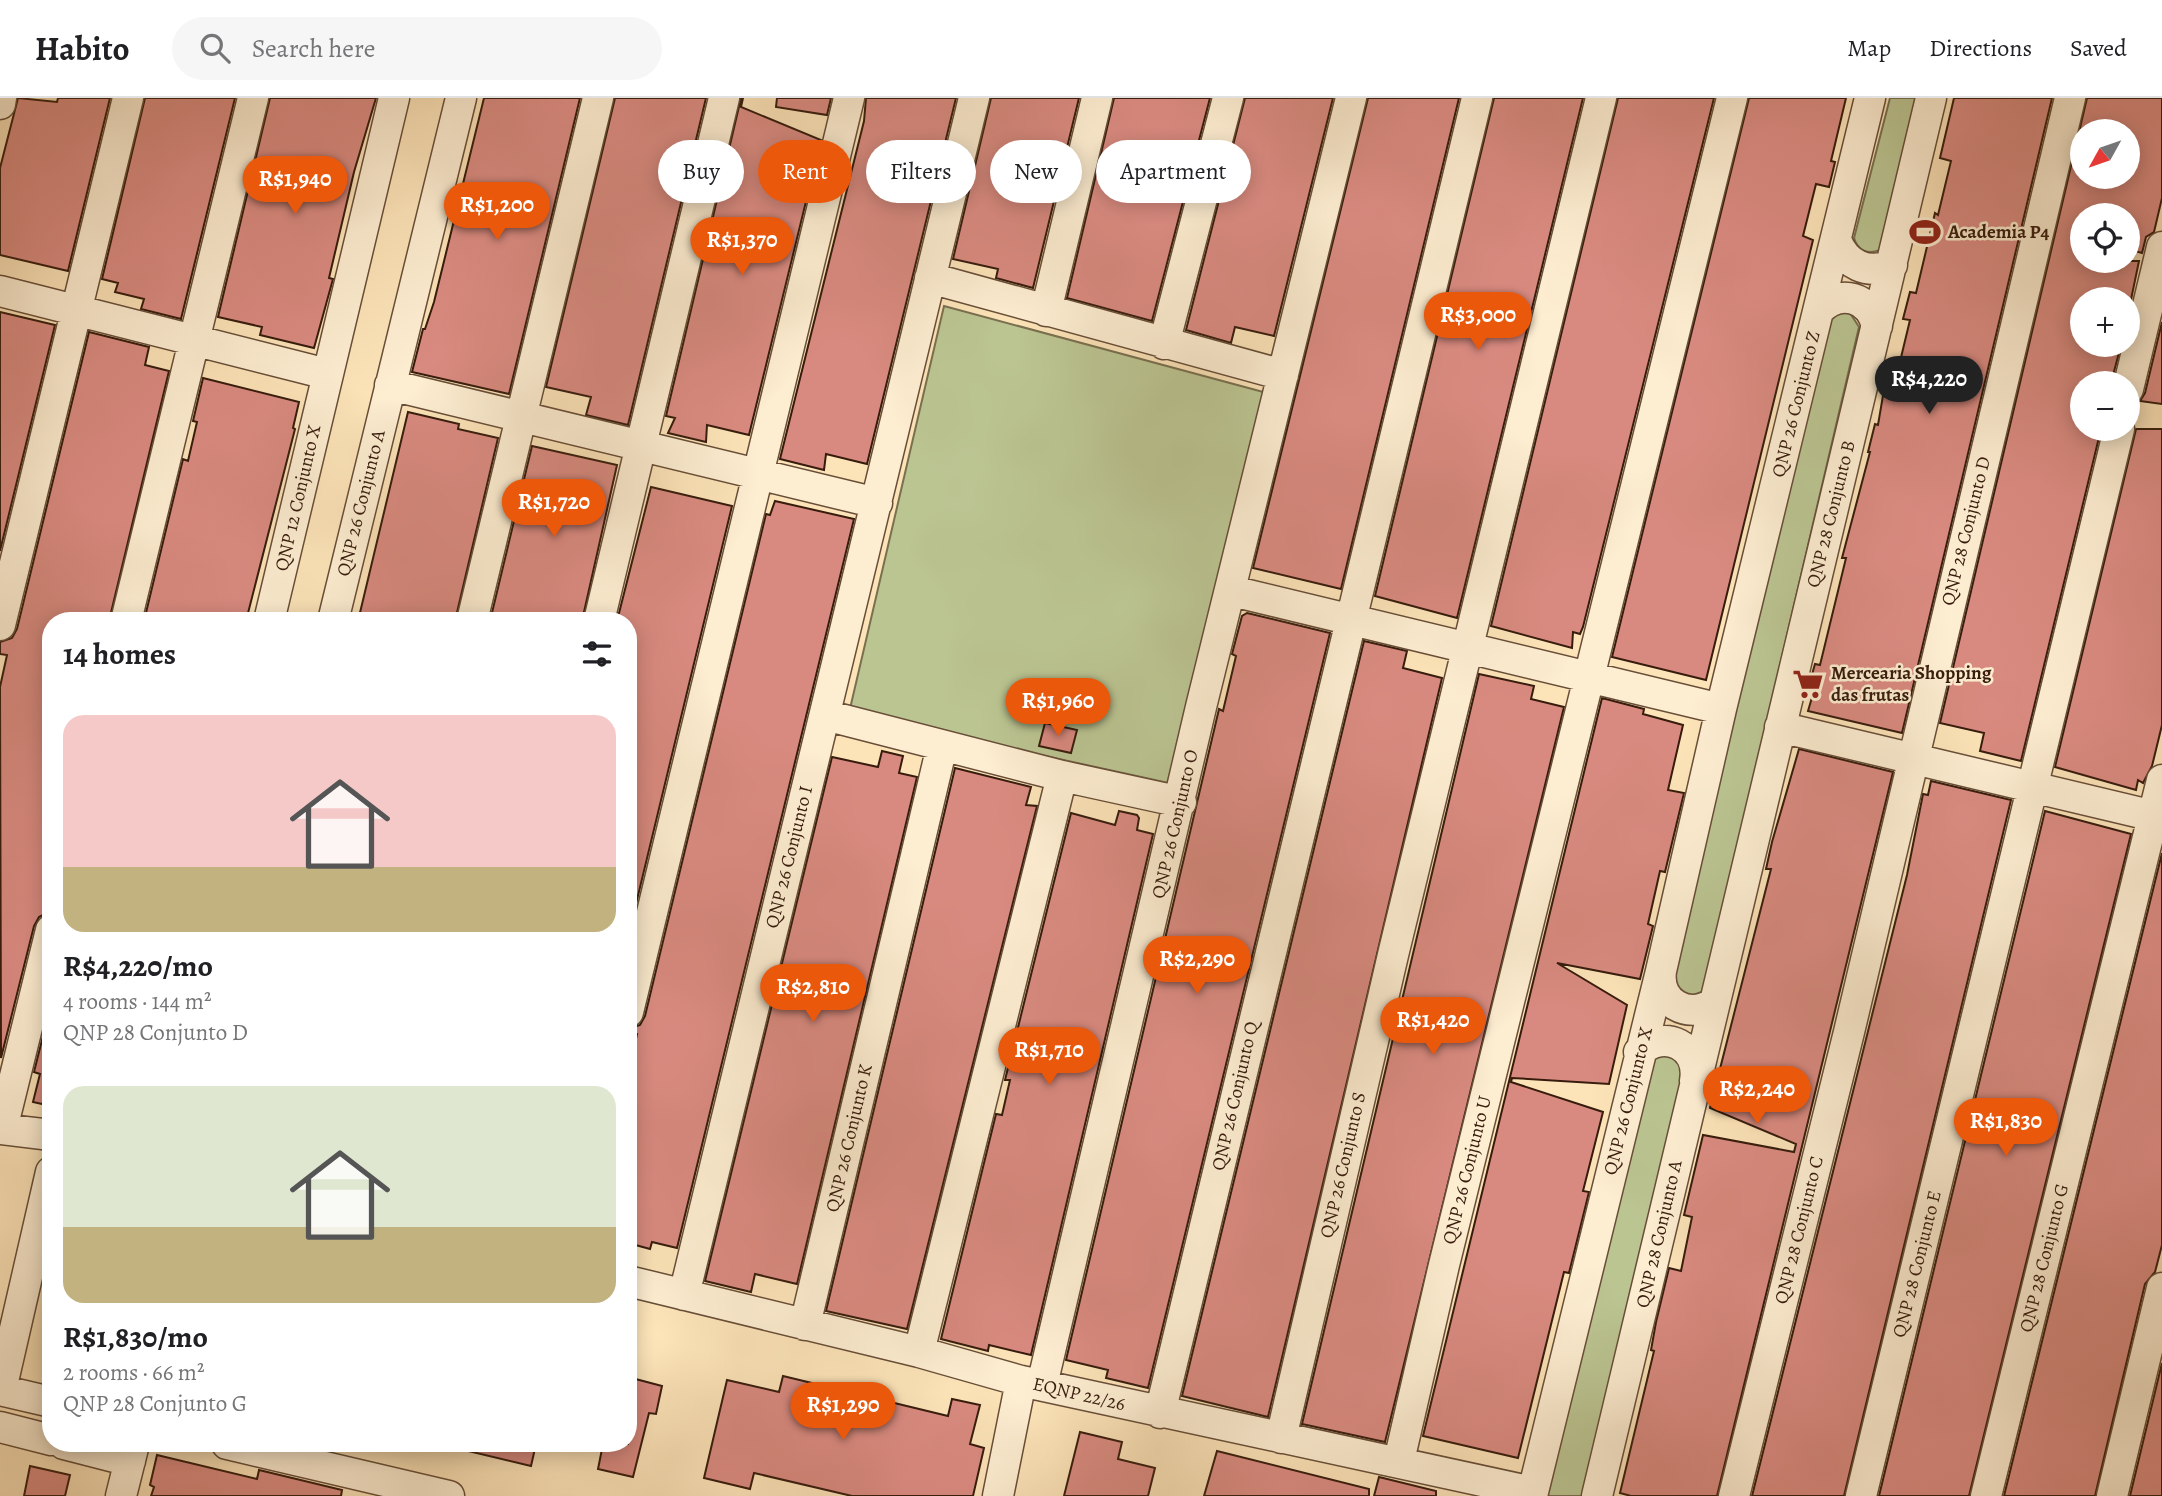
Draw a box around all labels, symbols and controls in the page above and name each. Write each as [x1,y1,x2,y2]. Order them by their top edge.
search box [172,17,662,80]
text: Habito [35,26,130,71]
icon: search [196,29,234,67]
text: Search here [252,31,375,66]
text: Map [1847,32,1891,64]
text: Directions [1929,32,2032,64]
text: Saved [2070,32,2127,64]
north arrow [2070,119,2140,189]
map controls [2070,119,2140,441]
chip: Buy [658,140,744,203]
chip: Rent [758,140,852,203]
chip: Filters [866,140,976,203]
chip: New [990,140,1082,203]
chip: Apartment [1096,140,1251,203]
pin: R$1,940 [230,156,360,216]
text: R$1,940 [259,163,331,194]
pin: R$1,200 [432,183,562,242]
text: R$1,200 [460,189,534,220]
button: locate [2070,203,2140,273]
sports icon: Academia P4 [1908,215,1942,249]
pin: R$1,370 [677,218,807,277]
place label: Academia P4 [1947,219,2050,245]
text: R$1,370 [706,224,778,255]
button: + [2070,287,2140,357]
pin: R$3,000 [1413,292,1543,352]
text: R$3,000 [1440,299,1516,330]
street label: QNP 26 Conjunto Z [1765,328,1827,480]
pin: R$4,220 [1864,356,1994,416]
text: R$4,220 [1891,363,1967,394]
button: − [2070,371,2140,441]
street label: QNP 12 Conjunto X [269,422,328,574]
street label: QNP 26 Conjunto A [330,426,392,579]
street label: QNP 28 Conjunto B [1800,438,1862,590]
street label: QNP 28 Conjunto D [1935,454,1997,608]
pin: R$1,720 [489,480,619,539]
text: R$1,720 [518,486,590,517]
text: 14 homes [63,634,176,674]
icon: filters [578,635,616,673]
place label: Mercearia Shopping das frutas [1831,660,1992,708]
supermarket icon: Mercearia Shopping das frutas [1791,667,1825,701]
pin: R$1,960 [993,678,1123,738]
text: R$1,960 [1022,685,1094,716]
street label: QNP 26 Conjunto O [1145,747,1205,901]
icon: home [277,761,403,887]
street label: QNP 26 Conjunto I [759,783,819,931]
pin: R$2,290 [1132,936,1262,996]
text: R$2,290 [1159,943,1235,974]
text: R$4,220/mo [63,946,213,986]
pin: R$2,810 [748,964,878,1024]
text: R$2,810 [776,971,850,1002]
text: 4 rooms · 144 m² [63,986,211,1017]
pin: R$1,420 [1368,998,1498,1057]
text: R$1,420 [1396,1004,1470,1035]
street label: QNP 26 Conjunto Q [1205,1016,1265,1173]
text: QNP 28 Conjunto D [63,1017,248,1048]
street label: QNP 26 Conjunto X [1597,1024,1659,1178]
pin: R$1,710 [984,1028,1114,1087]
text: R$1,710 [1014,1034,1084,1065]
street label: QNP 26 Conjunto K [819,1061,879,1214]
pin: R$2,240 [1692,1066,1822,1126]
text: R$2,240 [1719,1073,1795,1104]
street label: QNP 26 Conjunto S [1314,1089,1372,1241]
street label: QNP 26 Conjunto U [1436,1093,1498,1247]
pin: R$1,830 [1941,1098,2071,1158]
text: R$1,830 [1970,1105,2042,1136]
icon: home [277,1132,403,1258]
street label: QNP 28 Conjunto C [1768,1153,1830,1307]
street label: QNP 28 Conjunto A [1629,1157,1689,1310]
street label: QNP 28 Conjunto G [2013,1181,2075,1335]
street label: QNP 28 Conjunto E [1886,1188,1948,1340]
text: R$1,830/mo [63,1317,208,1357]
text: 2 rooms · 66 m² [63,1357,205,1388]
street label: EQNP 22/26 [1030,1371,1128,1417]
pin: R$1,290 [778,1382,908,1442]
text: QNP 28 Conjunto G [63,1388,247,1419]
text: R$1,290 [806,1389,880,1420]

